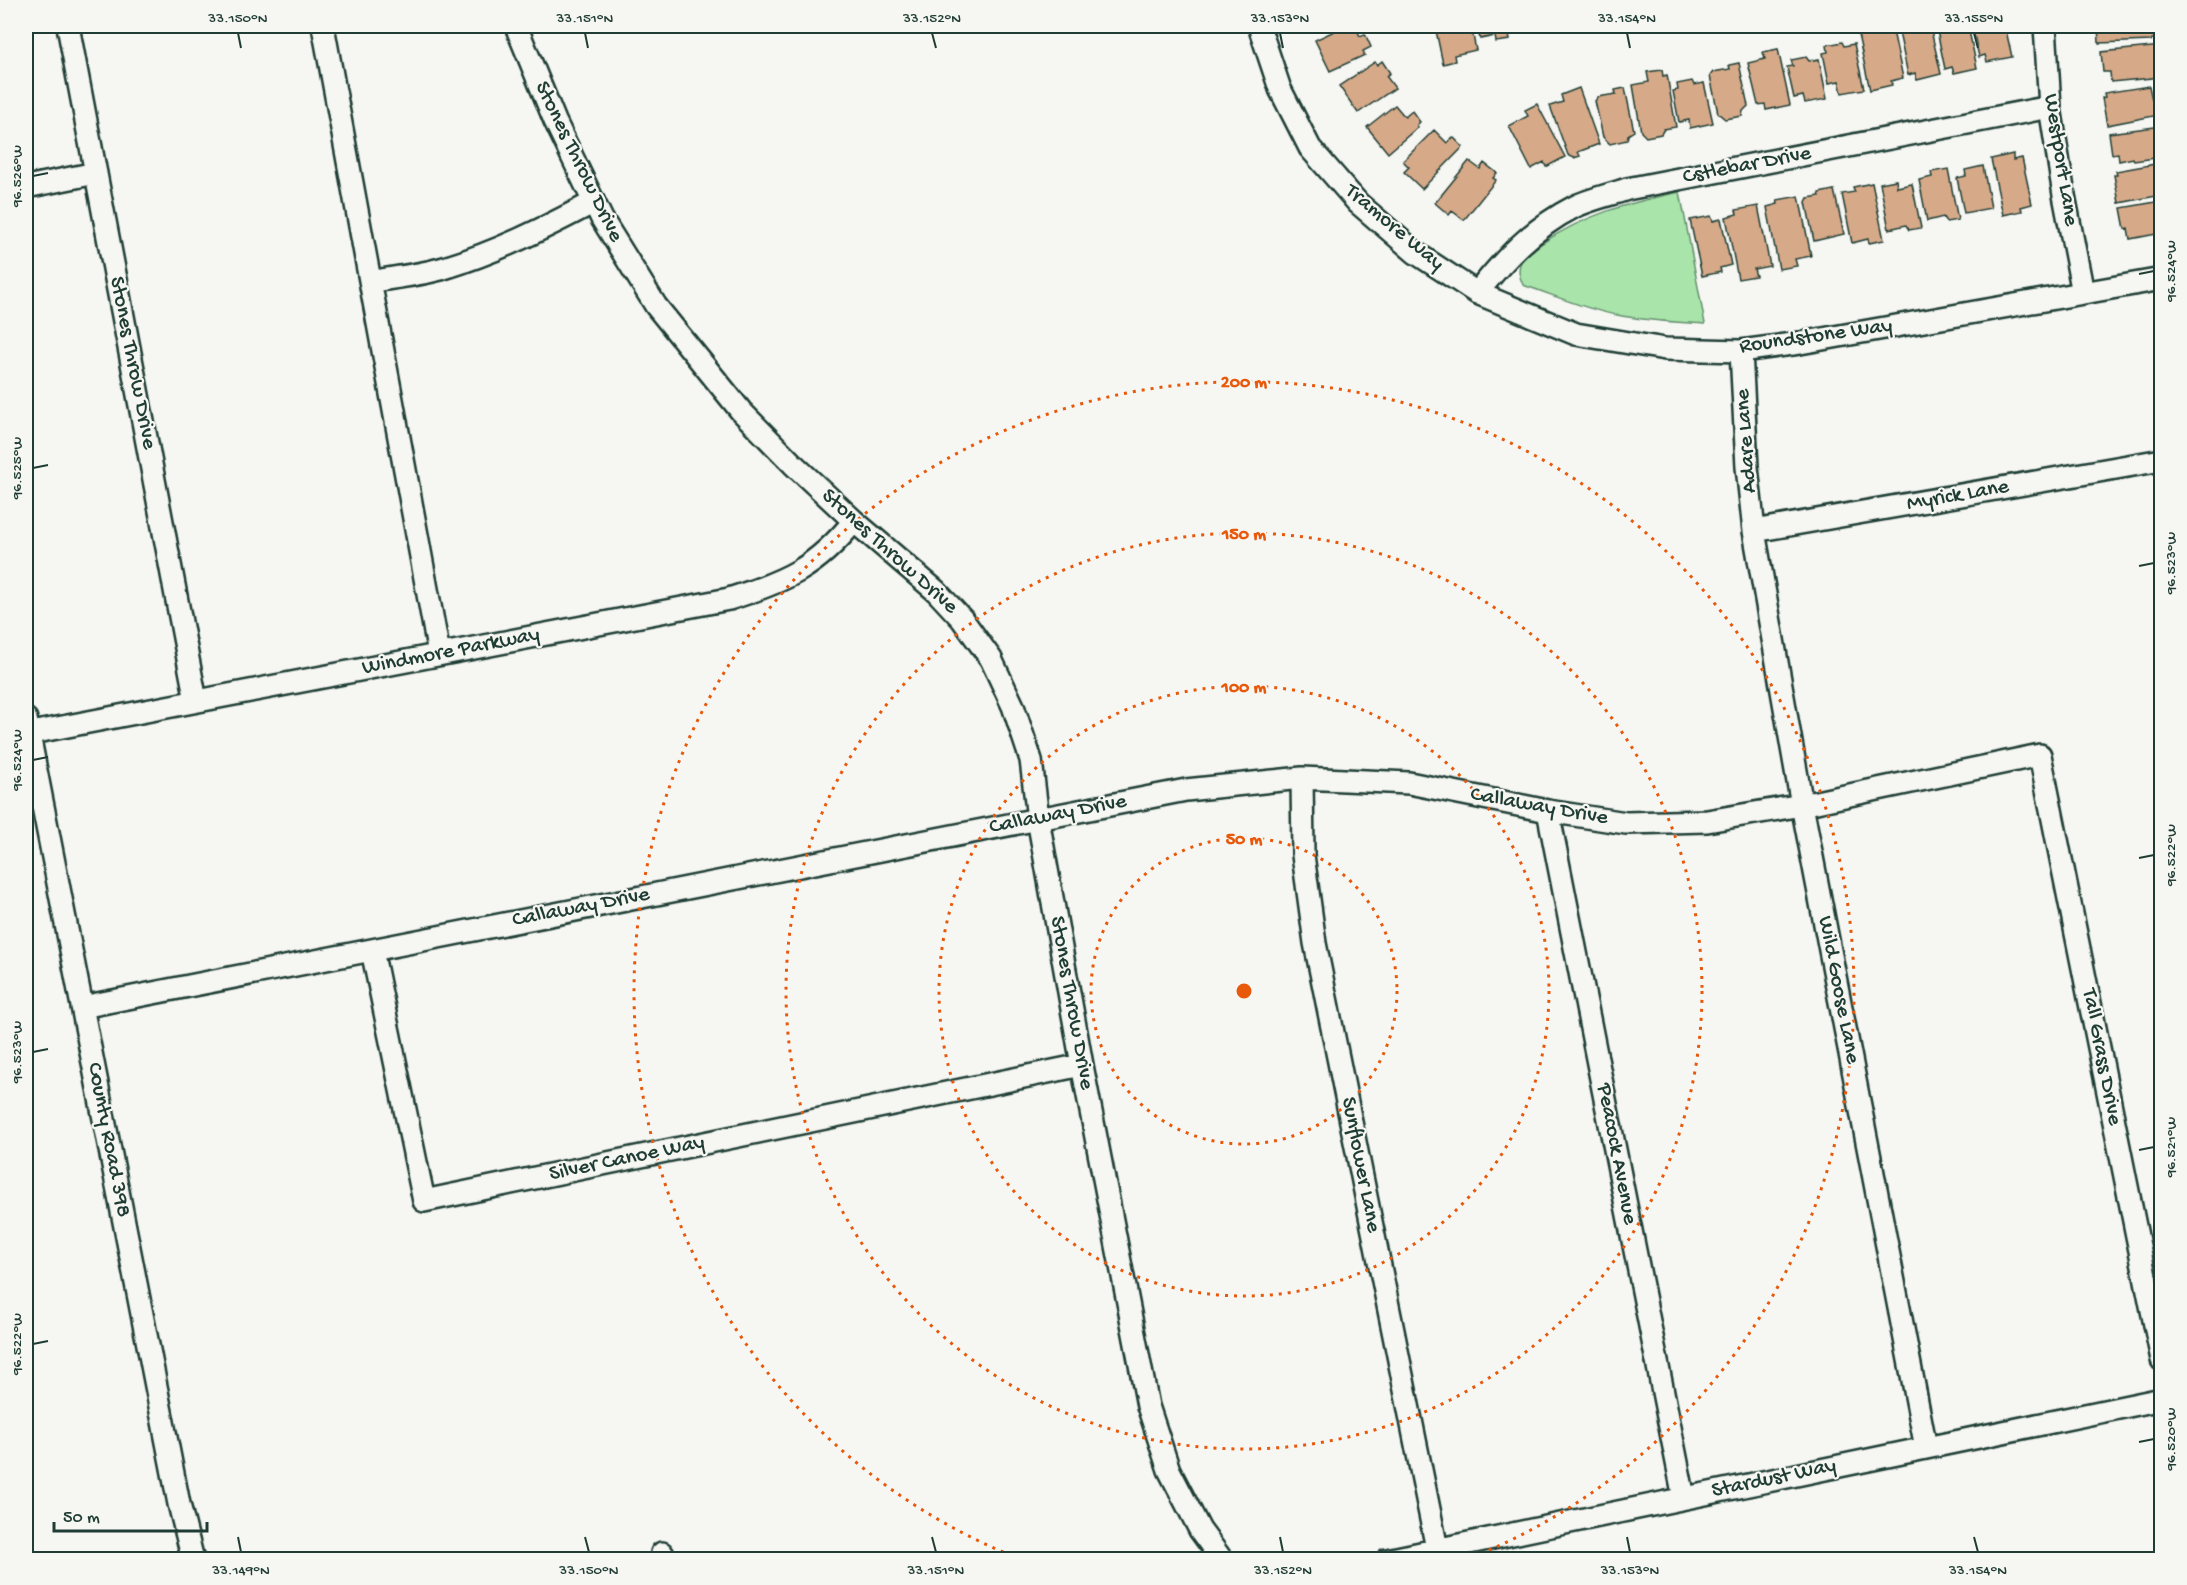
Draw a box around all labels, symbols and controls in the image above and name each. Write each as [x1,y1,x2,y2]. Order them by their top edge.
text: 33.150°N [207,10,268,28]
text: 33.151°N [556,10,614,28]
text: 33.152°N [902,10,961,28]
text: 33.153°N [1250,10,1309,28]
text: 33.154°N [1597,10,1656,28]
text: 33.155°N [1944,10,2004,28]
street label: Stones Throw Drive [528,77,628,247]
street label: Westport Lane [2037,92,2083,229]
street label: Cstlebar Drive [1681,141,1814,191]
text: 96.526°W [9,145,27,208]
street label: Tramore Way [1338,178,1449,277]
text: 96.524°W [2163,240,2181,303]
street label: Stones Throw Drive [103,274,162,452]
street label: Roundstone Way [1738,313,1894,361]
text: 200 m [1221,373,1267,394]
street label: Adare Lane [1730,387,1764,494]
text: 96.525°W [9,437,27,500]
street label: Myrick Lane [1905,474,2012,518]
street label: Stones Throw Drive [815,484,963,621]
text: 150 m [1221,525,1266,546]
text: 96.523°W [2163,532,2181,595]
street label: Windmore Parkway [360,622,542,682]
text: 100 m [1221,678,1267,699]
text: 96.524°W [9,729,27,792]
street label: Callaway Drive [1468,782,1610,832]
street label: Callaway Drive [987,789,1129,841]
text: 96.522°W [2163,824,2181,887]
text: 50 m [1226,830,1263,851]
street label: Callaway Drive [510,882,652,934]
street label: Stones Throw Drive [1043,914,1099,1092]
street label: Wild Goose Lane [1811,914,1865,1067]
centre of rings [1234,981,1254,1001]
street label: Tall Grass Drive [2075,984,2127,1128]
text: 96.523°W [9,1021,27,1084]
street label: County Road 398 [80,1061,136,1219]
street label: Peacock Avenue [1589,1080,1643,1227]
street label: Sunflower Lane [1334,1095,1386,1236]
text: 96.521°W [2163,1116,2181,1178]
street label: Silver Canoe Way [547,1130,707,1188]
text: 96.522°W [9,1313,27,1376]
text: 96.520°W [2163,1407,2181,1472]
street label: Stardust Way [1709,1453,1839,1505]
scale bar [54,1495,207,1533]
text: 50 m [63,1508,100,1529]
text: 33.149°N [211,1562,270,1580]
text: 33.150°N [558,1562,619,1580]
text: 33.151°N [907,1562,965,1580]
text: 33.152°N [1253,1562,1312,1580]
text: 33.153°N [1600,1562,1659,1580]
text: 33.154°N [1948,1562,2007,1580]

